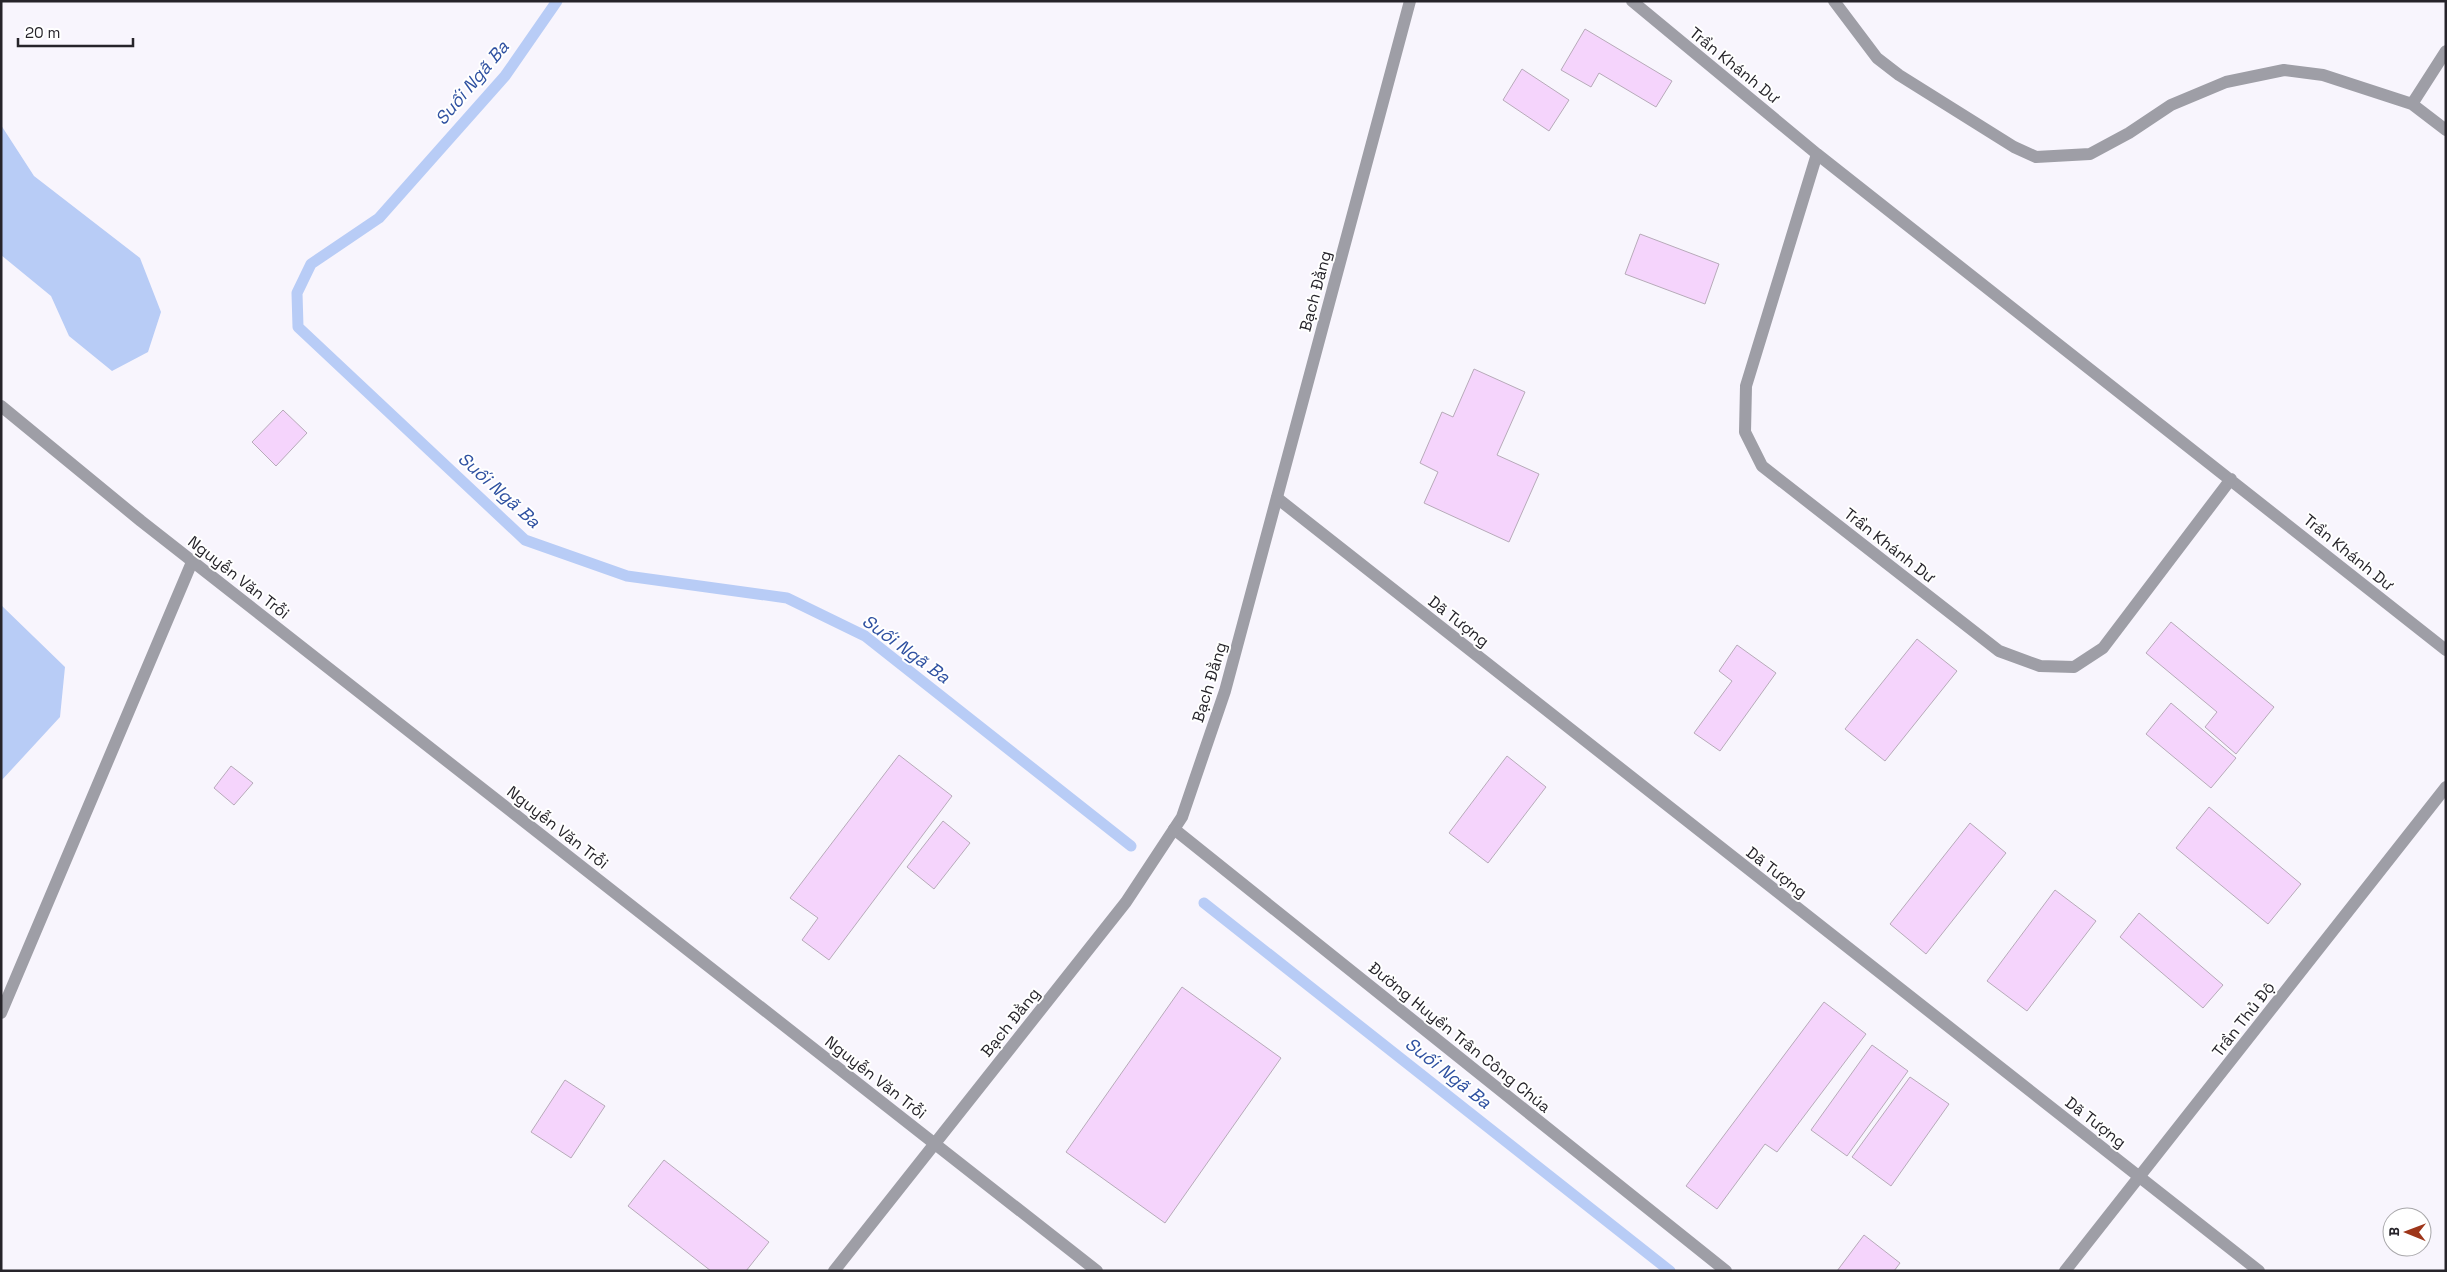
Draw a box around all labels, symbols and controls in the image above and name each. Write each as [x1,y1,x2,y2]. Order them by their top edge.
scale bar [18,15,132,47]
street label: Trần Khánh Dư [1685,22,1785,109]
text: 20 m [25,23,60,42]
water label: Suối Ngã Ba [430,35,514,130]
street label: Bạch Đằng [1295,248,1336,334]
water label: Suối Ngã Ba [453,447,546,533]
street label: Trần Khánh Dư [1840,503,1940,588]
street label: Trần Khánh Dư [2299,509,2399,596]
street label: Nguyễn Văn Trỗi [184,531,294,624]
street label: Dã Tượng [1424,591,1494,652]
water label: Suối Ngã Ba [858,609,955,689]
street label: Bạch Đằng [1187,639,1232,725]
street label: Nguyễn Văn Trỗi [503,781,613,874]
street label: Dã Tượng [1742,842,1812,903]
street label: Đường Huyền Trân Công Chúa [1364,957,1555,1117]
street label: Trần Thủ Độ [2207,977,2279,1061]
street label: Bạch Đằng [976,983,1045,1061]
street label: Nguyễn Văn Trỗi [821,1031,931,1124]
water label: Suối Ngã Ba [1401,1032,1496,1114]
street label: Dã Tượng [2061,1092,2131,1153]
north arrow [2382,1207,2432,1257]
text: B [2385,1227,2403,1237]

